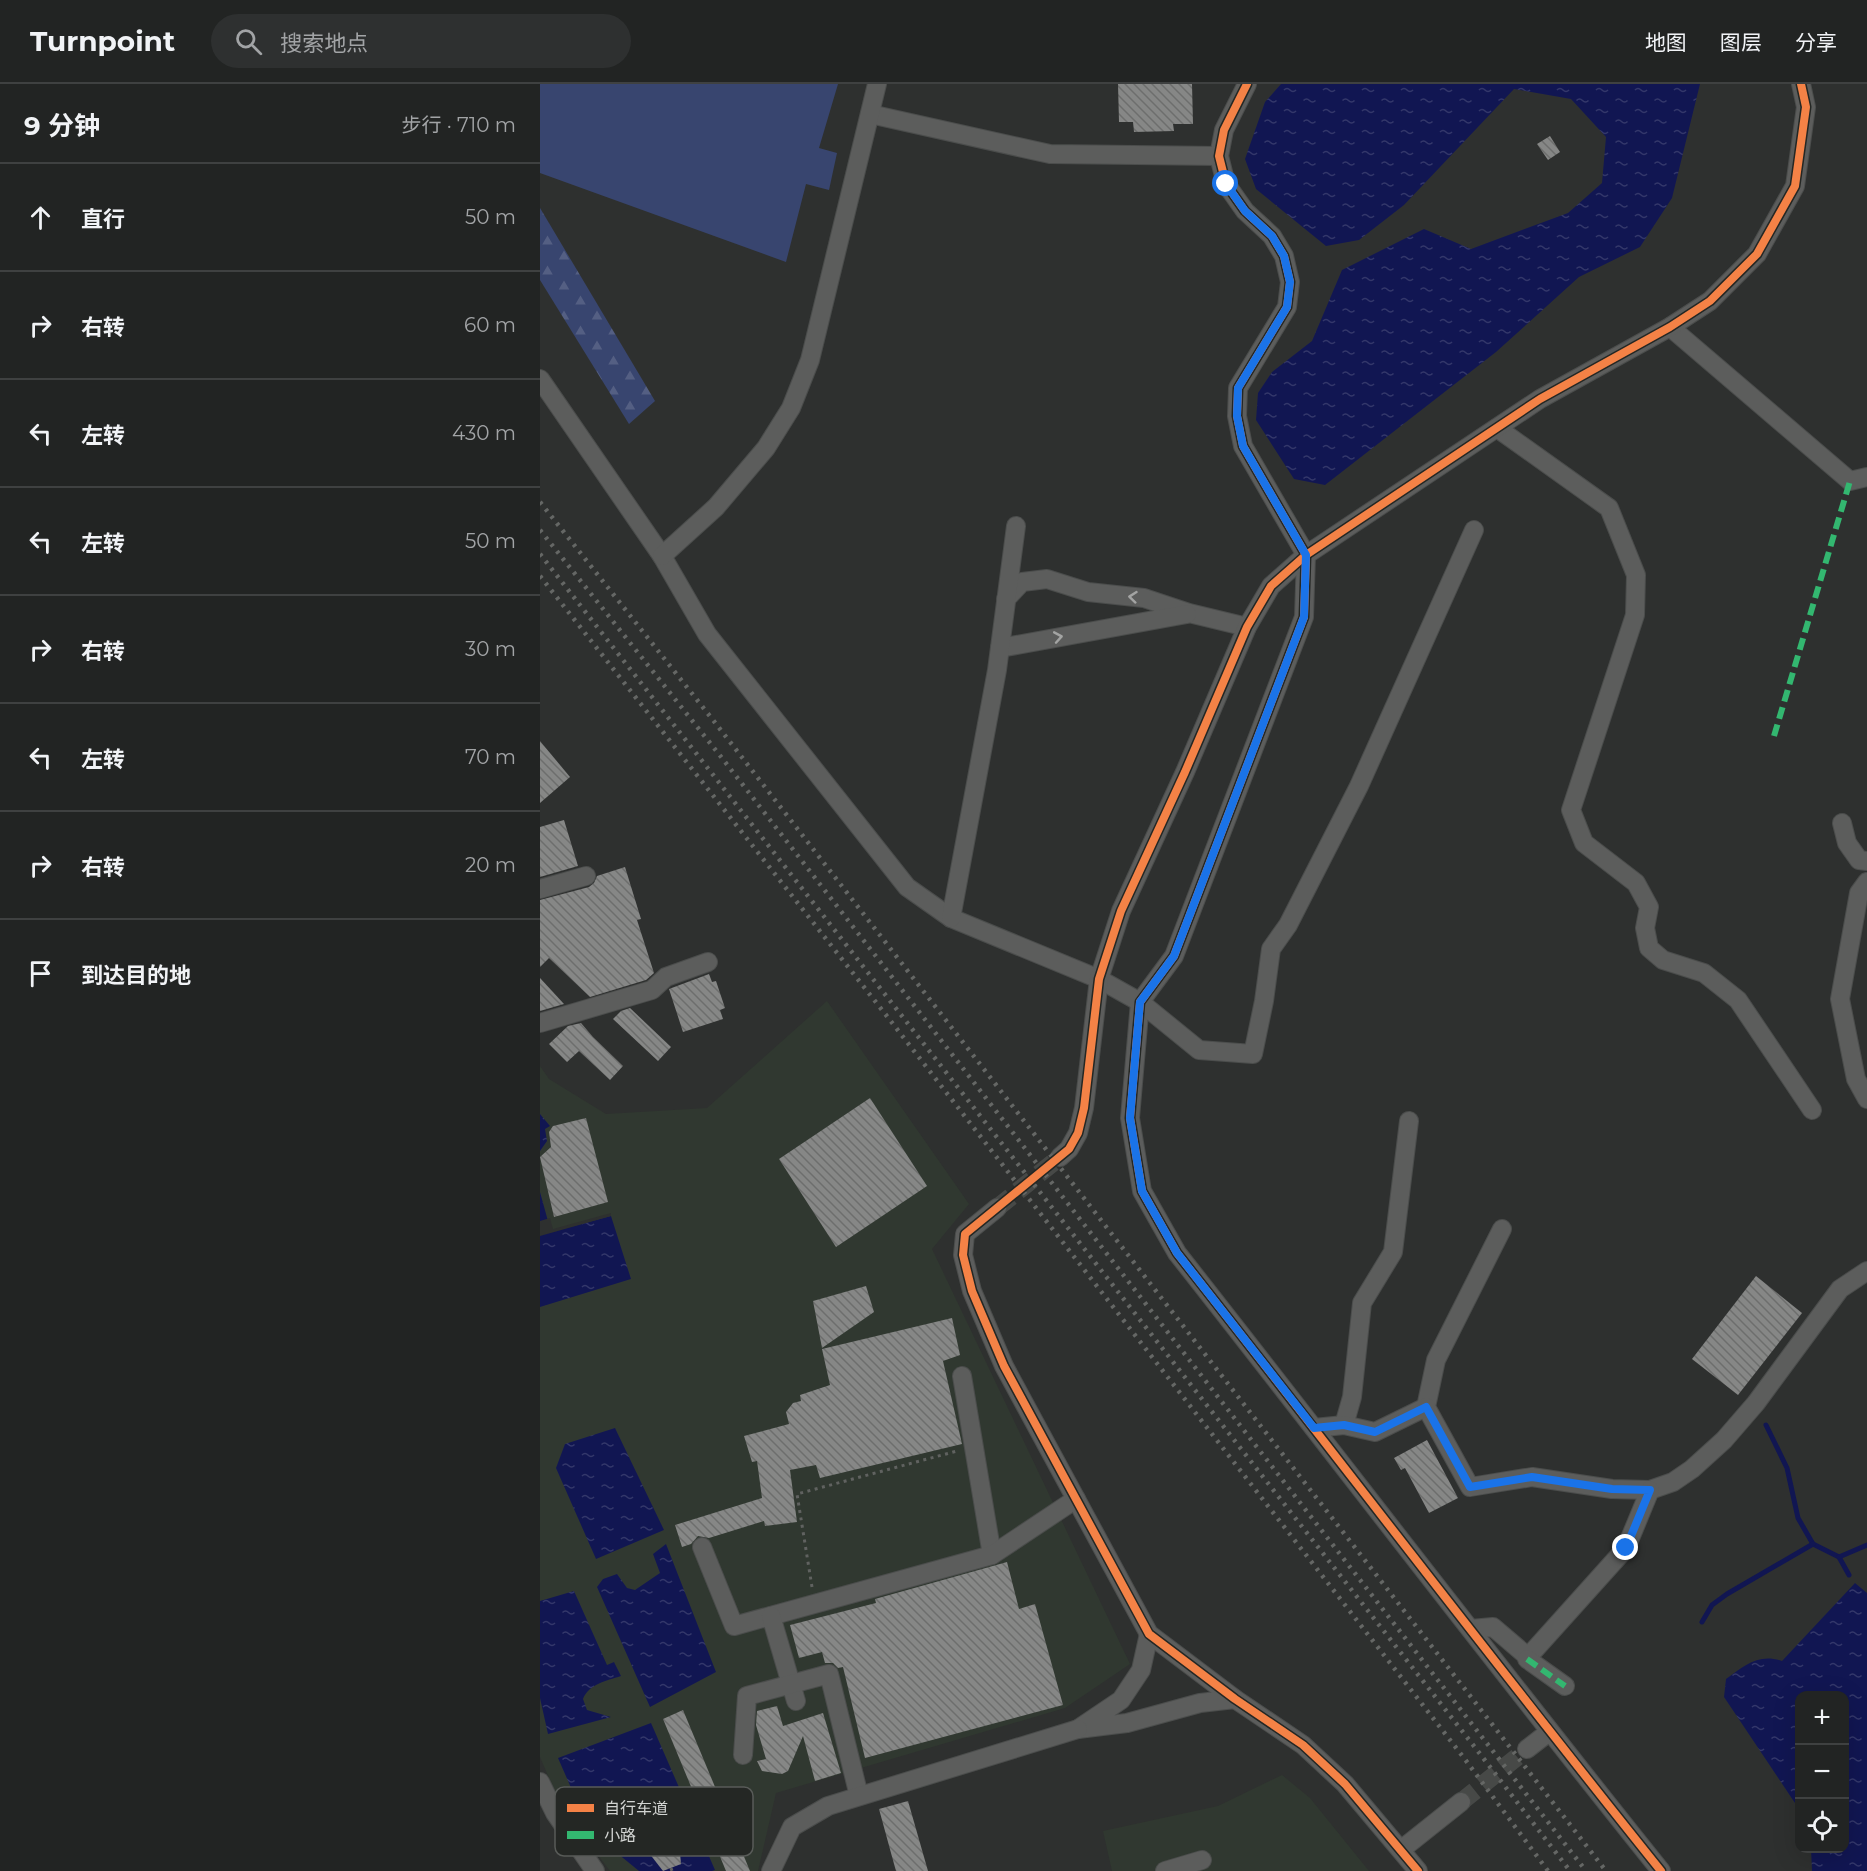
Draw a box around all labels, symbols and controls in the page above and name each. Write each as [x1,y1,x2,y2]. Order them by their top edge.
search box [211,14,631,68]
text: Turnpoint [30,24,175,58]
icon: search [232,25,265,58]
text: 搜索地点 [280,30,368,57]
text: 地图 [1645,30,1687,55]
text: 图层 [1720,30,1762,55]
text: 分享 [1795,30,1837,55]
text: 9 分钟 [24,110,100,142]
text: 步行 · 710 m [402,113,516,137]
route start [1212,170,1238,196]
icon: ahead [24,201,57,234]
text: 50 m [465,205,516,229]
text: 直行 [81,206,125,233]
icon: right [24,309,57,342]
text: 60 m [464,313,516,337]
text: 右转 [81,314,125,341]
icon: left [24,417,57,450]
text: 430 m [452,421,516,445]
text: 左转 [81,422,125,449]
icon: left [24,525,57,558]
text: 50 m [465,529,516,553]
text: 左转 [81,530,125,557]
one-way arrow [1128,591,1138,604]
one-way arrow [1053,632,1063,644]
icon: right [24,633,57,666]
text: 30 m [465,637,516,661]
text: 右转 [81,638,125,665]
icon: left [24,741,57,774]
text: 70 m [465,745,516,769]
text: 左转 [81,746,125,773]
icon: right [24,849,57,882]
text: 20 m [465,853,516,877]
text: 右转 [81,854,125,881]
icon: arrive [24,957,57,990]
text: 到达目的地 [81,962,191,989]
route end [1612,1534,1638,1560]
map controls [1795,1691,1849,1853]
button: + [1795,1691,1849,1745]
button: − [1795,1745,1849,1799]
legend [555,1787,753,1856]
text: 自行车道 [604,1799,668,1818]
button: locate [1795,1799,1849,1853]
text: 小路 [604,1826,636,1845]

